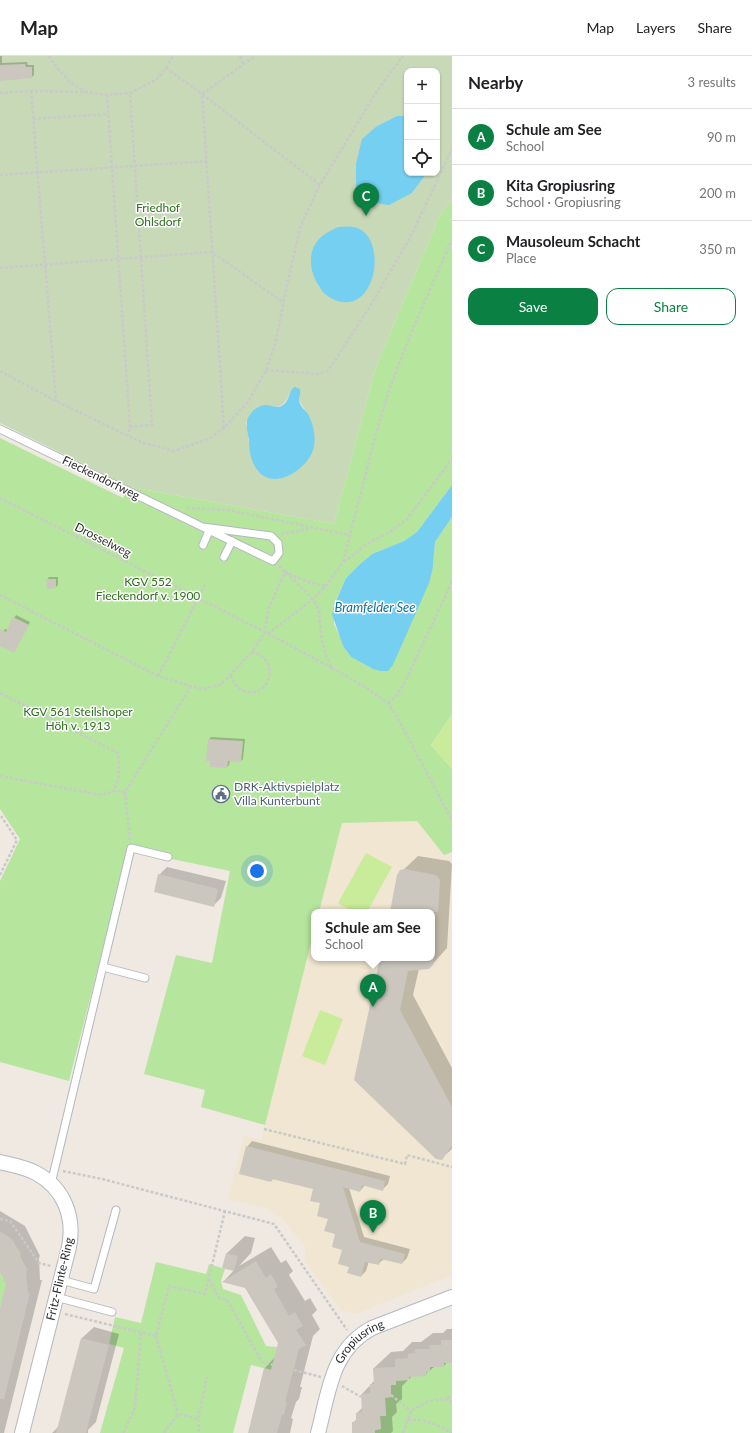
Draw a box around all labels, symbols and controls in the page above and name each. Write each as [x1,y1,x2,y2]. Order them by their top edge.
text: Map [20,16,58,39]
text: Map [586,19,614,36]
text: Layers [636,19,676,36]
text: Share [698,19,732,36]
map controls [404,68,440,176]
button: + [404,68,440,104]
text: Nearby [468,72,523,93]
text: 3 results [688,74,736,90]
button: − [404,104,440,140]
text: Schule am See [506,120,602,138]
text: A [476,129,486,145]
text: 90 m [707,129,736,145]
text: School [506,138,544,154]
button: locate [404,140,440,176]
text: Kita Gropiusring [506,176,615,194]
pin: C [353,183,379,216]
text: B [477,185,485,201]
text: 200 m [699,185,736,201]
text: School · Gropiusring [506,194,621,210]
park label: Friedhof Ohlsdorf [135,200,182,229]
text: Mausoleum Schacht [506,232,640,250]
text: C [477,241,485,257]
text: 350 m [699,241,736,257]
text: Place [506,250,536,266]
button: Save [468,288,598,325]
button: Share [606,288,736,325]
street label: Fieckendorfweg [60,452,142,503]
street label: Drosselweg [72,519,134,560]
park label: KGV 552 Fieckendorf v. 1900 [96,574,200,603]
water label: Bramfelder See [335,599,416,615]
park label: KGV 561 Steilshoper Höh v. 1913 [23,704,133,733]
place label: DRK-Aktivspielplatz Villa Kunterbunt [234,779,340,808]
public building icon: DRK-Aktivspielplatz Villa Kunterbunt [211,784,231,804]
your location [247,861,267,881]
popup [311,909,435,961]
text: Schule am See [325,918,421,936]
text: School [325,936,363,952]
pin: A [360,974,386,1007]
pin: B [360,1200,386,1233]
street label: Fritz-Flinte-Ring [43,1236,76,1322]
street label: Gropiusring [331,1316,386,1366]

